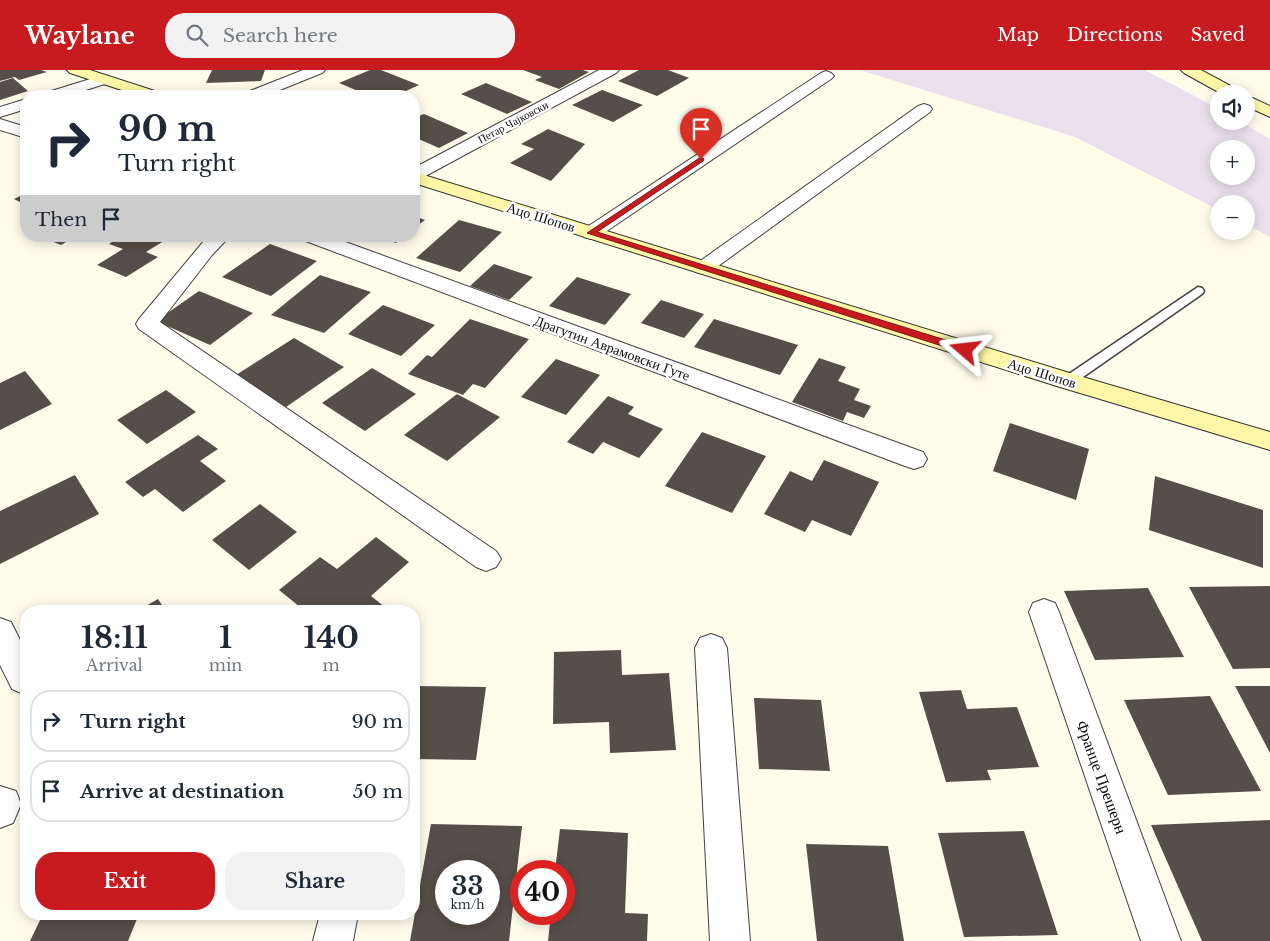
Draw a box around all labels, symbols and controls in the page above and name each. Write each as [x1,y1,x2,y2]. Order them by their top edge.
search box [165,13,515,58]
text: Waylane [25,21,135,50]
icon: search [183,21,211,49]
text: Search here [223,24,338,47]
text: Map [997,24,1039,46]
text: Directions [1067,24,1163,46]
text: Saved [1191,24,1245,46]
map controls [1210,85,1255,240]
button: sound [1210,85,1255,130]
street label: Петар Чајковски [475,97,551,146]
text: 90 m [118,107,216,150]
pin [680,108,722,159]
icon: right [35,110,100,175]
icon: arrive [687,115,715,143]
button: + [1210,140,1255,185]
text: Turn right [118,150,236,177]
button: − [1210,195,1255,240]
street label: Ацо Шопов [504,198,578,236]
icon: arrive [97,205,125,233]
text: Then [35,208,87,231]
street label: Драгутин Аврамовски Гуте [532,311,692,385]
position arrow [938,323,990,375]
street label: Ацо Шопов [1005,354,1079,392]
text: 18:11 [81,619,148,656]
text: 1 [219,619,232,656]
text: 140 [303,619,359,656]
text: Arrival [86,655,143,675]
text: min [209,655,242,675]
text: m [323,655,340,675]
icon: right [37,707,65,735]
text: Turn right [80,710,186,733]
text: 90 m [351,710,403,733]
street label: Франце Прешерн [1072,718,1132,837]
icon: arrive [37,777,65,805]
text: Arrive at destination [80,780,284,803]
text: 50 m [353,780,403,803]
button: Exit [35,852,215,910]
button: Share [225,852,405,910]
speed limit sign: 40 [510,860,575,925]
text: 33 [452,871,483,902]
text: km/h [450,897,485,912]

